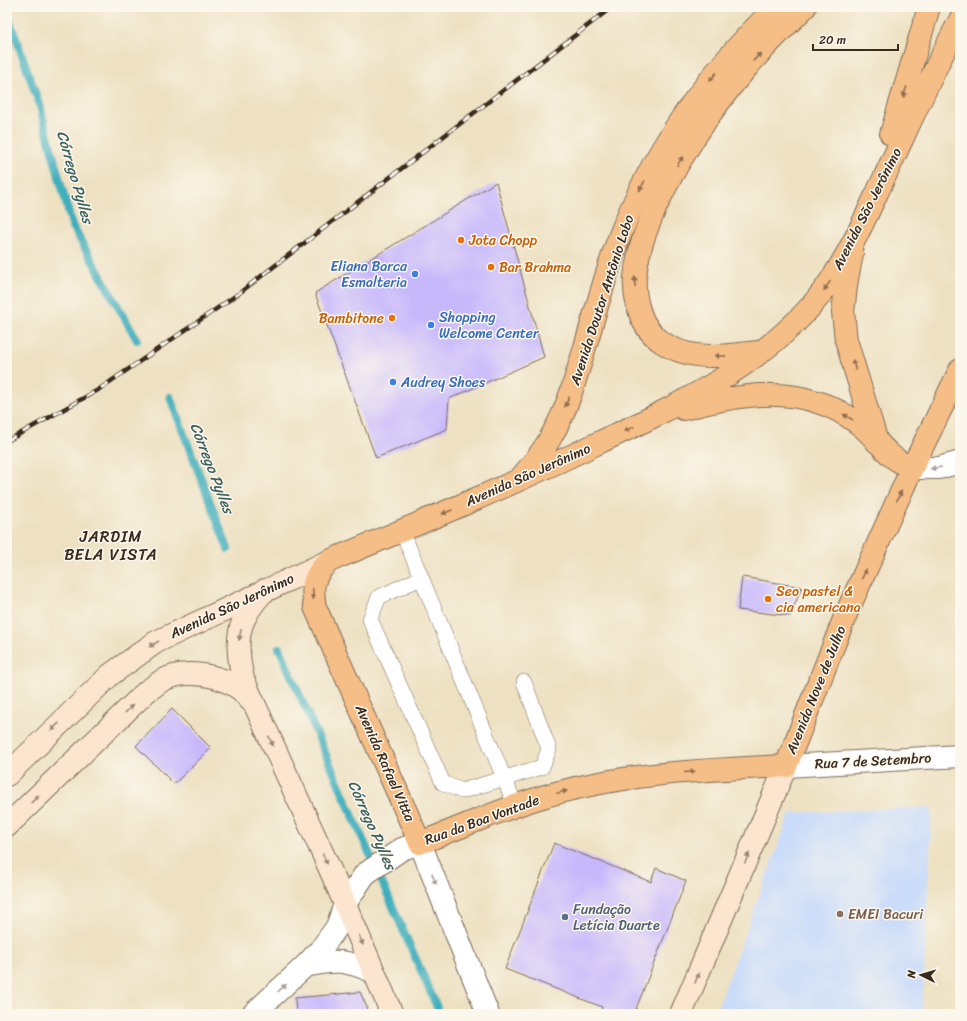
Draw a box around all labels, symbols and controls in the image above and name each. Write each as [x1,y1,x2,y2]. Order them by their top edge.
scale bar [813,26,898,52]
text: 20 m [819,29,846,51]
one-way arrow [752,52,762,62]
one-way arrow [709,72,717,83]
one-way arrow [902,86,908,98]
water label: Córrego Pylles [49,127,101,229]
street label: Avenida São Jerônimo [825,143,909,276]
one-way arrow [676,156,684,166]
one-way arrow [639,180,645,192]
street label: Avenida Doutor Antônio Lobo [562,212,641,389]
place label: Jota Chopp [468,228,538,253]
marker: Jota Chopp [456,235,466,245]
place label: Eliana Barca Esmalteria [331,254,408,295]
place label: Bar Brahma [499,255,571,280]
marker: Bar Brahma [486,262,496,272]
marker: Eliana Barca Esmalteria [410,269,420,279]
one-way arrow [632,275,638,288]
one-way arrow [823,280,830,292]
place label: Shopping Welcome Center [439,305,540,346]
place label: Bambitone [319,306,384,331]
marker: Bambitone [387,313,397,323]
marker: Shopping Welcome Center [426,320,436,330]
one-way arrow [714,352,726,359]
one-way arrow [851,358,857,370]
place label: Audrey Shoes [400,370,486,395]
marker: Audrey Shoes [388,377,398,387]
one-way arrow [564,396,570,407]
one-way arrow [842,413,854,420]
water label: Córrego Pylles [183,419,242,519]
one-way arrow [623,426,635,432]
street label: Avenida São Jerônimo [460,436,595,514]
one-way arrow [930,465,942,471]
one-way arrow [896,491,902,502]
one-way arrow [441,508,453,515]
district label: JARDIM BELA VISTA [64,522,158,569]
street label: Avenida São Jerônimo [165,566,298,646]
one-way arrow [861,569,867,580]
place label: Seo pastel & cia americana [776,579,861,620]
one-way arrow [310,588,317,600]
marker: Seo pastel & cia americana [763,594,773,604]
street label: Avenida Nove de Julho [778,622,853,759]
one-way arrow [237,629,243,641]
one-way arrow [149,640,160,648]
street label: Avenida Rafael Vitta [347,699,422,827]
one-way arrow [124,704,134,714]
one-way arrow [50,723,60,732]
one-way arrow [268,735,274,746]
street label: Rua 7 de Setembro [814,745,932,777]
one-way arrow [684,769,696,775]
water label: Córrego Pylles [341,776,404,876]
street label: Rua da Boa Vontade [421,788,543,852]
one-way arrow [556,789,568,795]
one-way arrow [30,794,40,803]
one-way arrow [322,853,328,864]
one-way arrow [744,853,750,864]
one-way arrow [432,873,438,885]
place label: Fundação Letícia Duarte [573,897,660,938]
place label: EMEI Bacuri [848,902,924,927]
marker: EMEI Bacuri [835,909,845,919]
marker: Fundação Letícia Duarte [560,912,570,922]
one-way arrow [358,935,364,946]
north arrow [901,955,941,995]
text: N [902,969,921,980]
one-way arrow [694,972,700,984]
one-way arrow [276,983,287,992]

